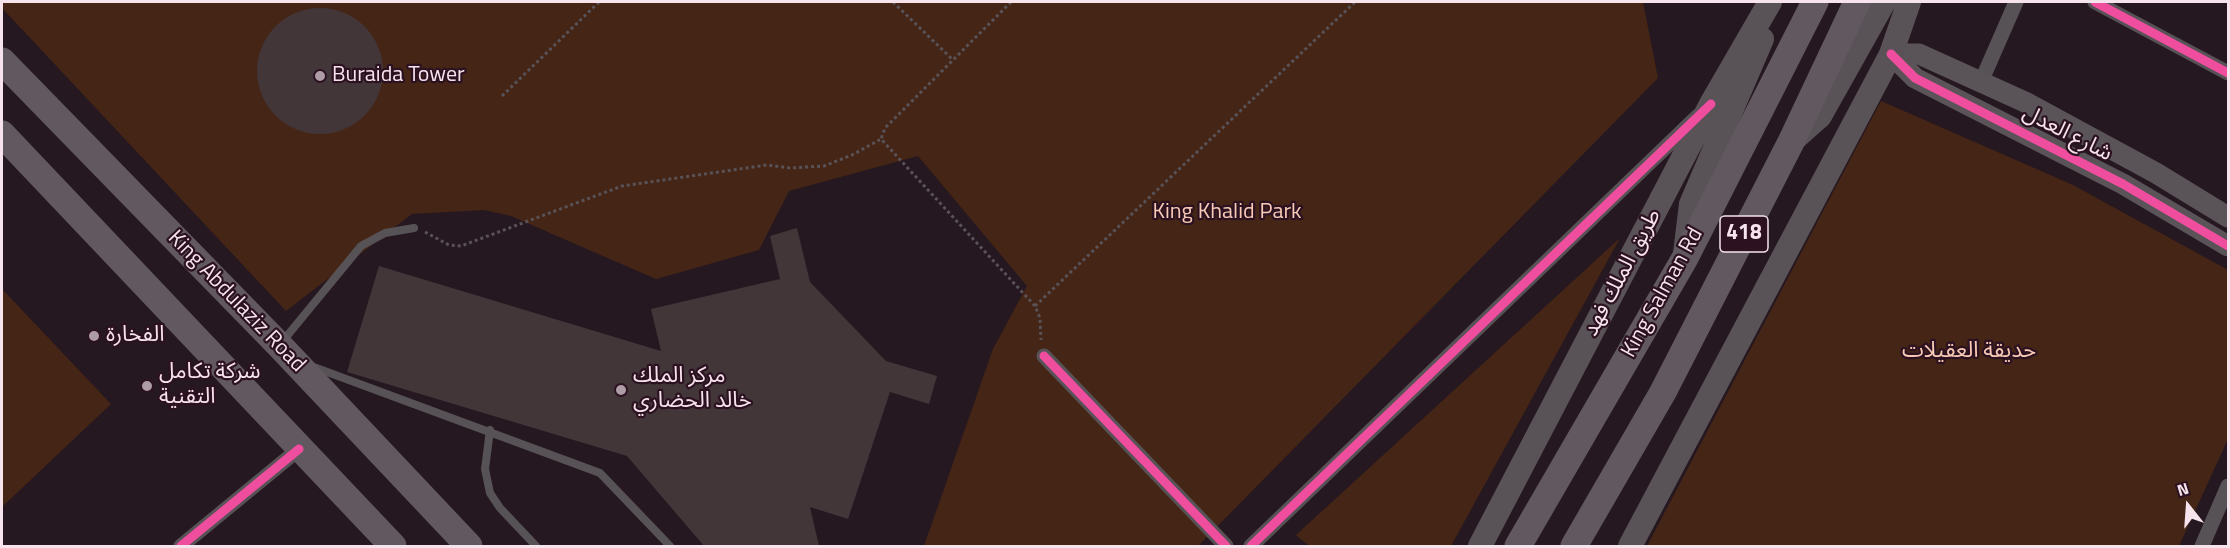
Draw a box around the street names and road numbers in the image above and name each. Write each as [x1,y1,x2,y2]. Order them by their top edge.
street label: شارع العدل [2018,100,2116,168]
street label: طريق الملك فهد [1578,205,1668,341]
road number: 418 [1720,216,1768,252]
street label: King Salman Rd [1616,223,1710,363]
street label: King Abdulaziz Road [162,226,310,378]

